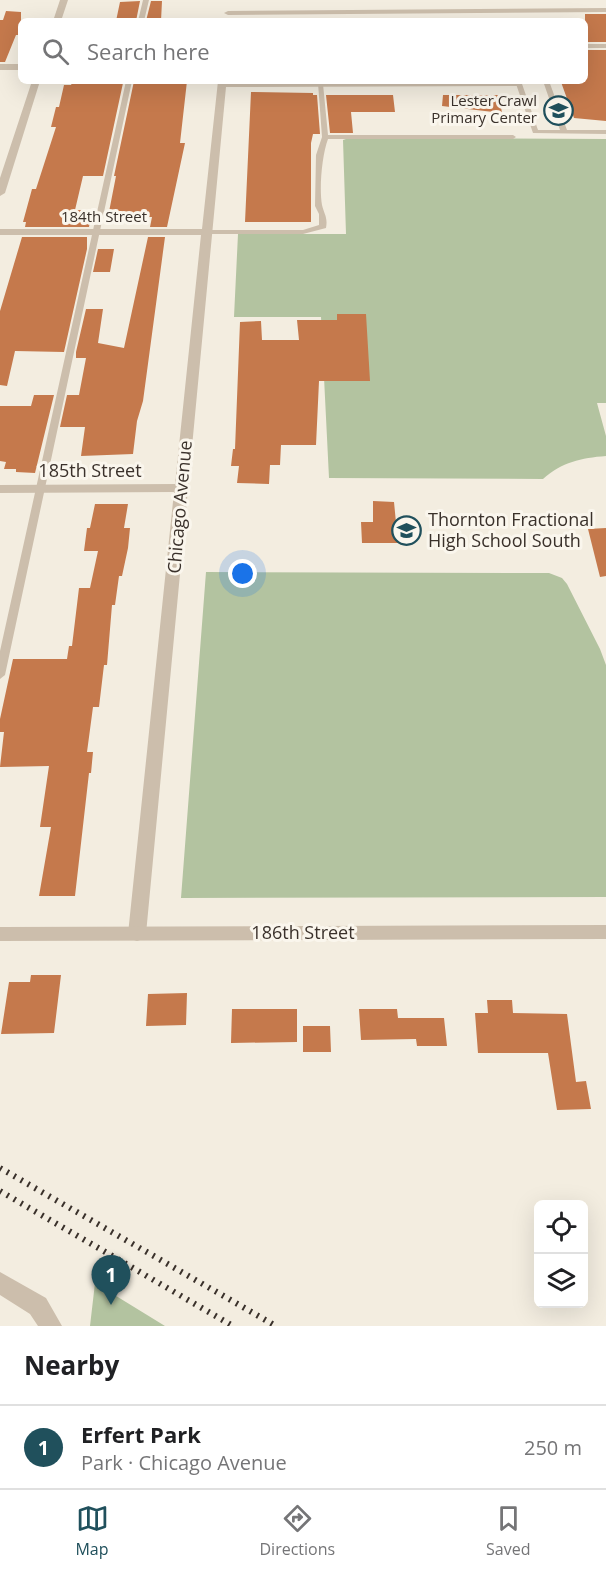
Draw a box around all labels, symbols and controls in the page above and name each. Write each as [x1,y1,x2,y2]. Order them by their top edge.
search box [18,18,588,84]
icon: search [39,35,72,68]
text: Search here [87,36,210,66]
place label: Lester Crawl Primary Center [431,90,537,127]
school or university icon: Lester Crawl Primary Center [542,94,574,126]
street label: 184th Street [61,206,147,226]
street label: Chicago Avenue [161,439,197,574]
street label: 185th Street [38,458,142,482]
place label: Thornton Fractional High School South [428,507,594,552]
school or university icon: Thornton Fractional High School South [391,514,423,546]
your location [228,559,257,588]
street label: 186th Street [251,920,355,944]
map controls [534,1200,588,1308]
button: locate [534,1200,588,1254]
button: layers [534,1254,588,1308]
pin: 1 [92,1256,130,1305]
text: Nearby [24,1347,119,1383]
text: Erfert Park [81,1419,201,1449]
text: 1 [38,1434,49,1461]
text: 250 m [524,1434,582,1461]
text: Park · Chicago Avenue [81,1449,287,1476]
tab: Map [75,1502,109,1560]
tab: Directions [259,1502,335,1560]
tab: Saved [486,1502,531,1560]

